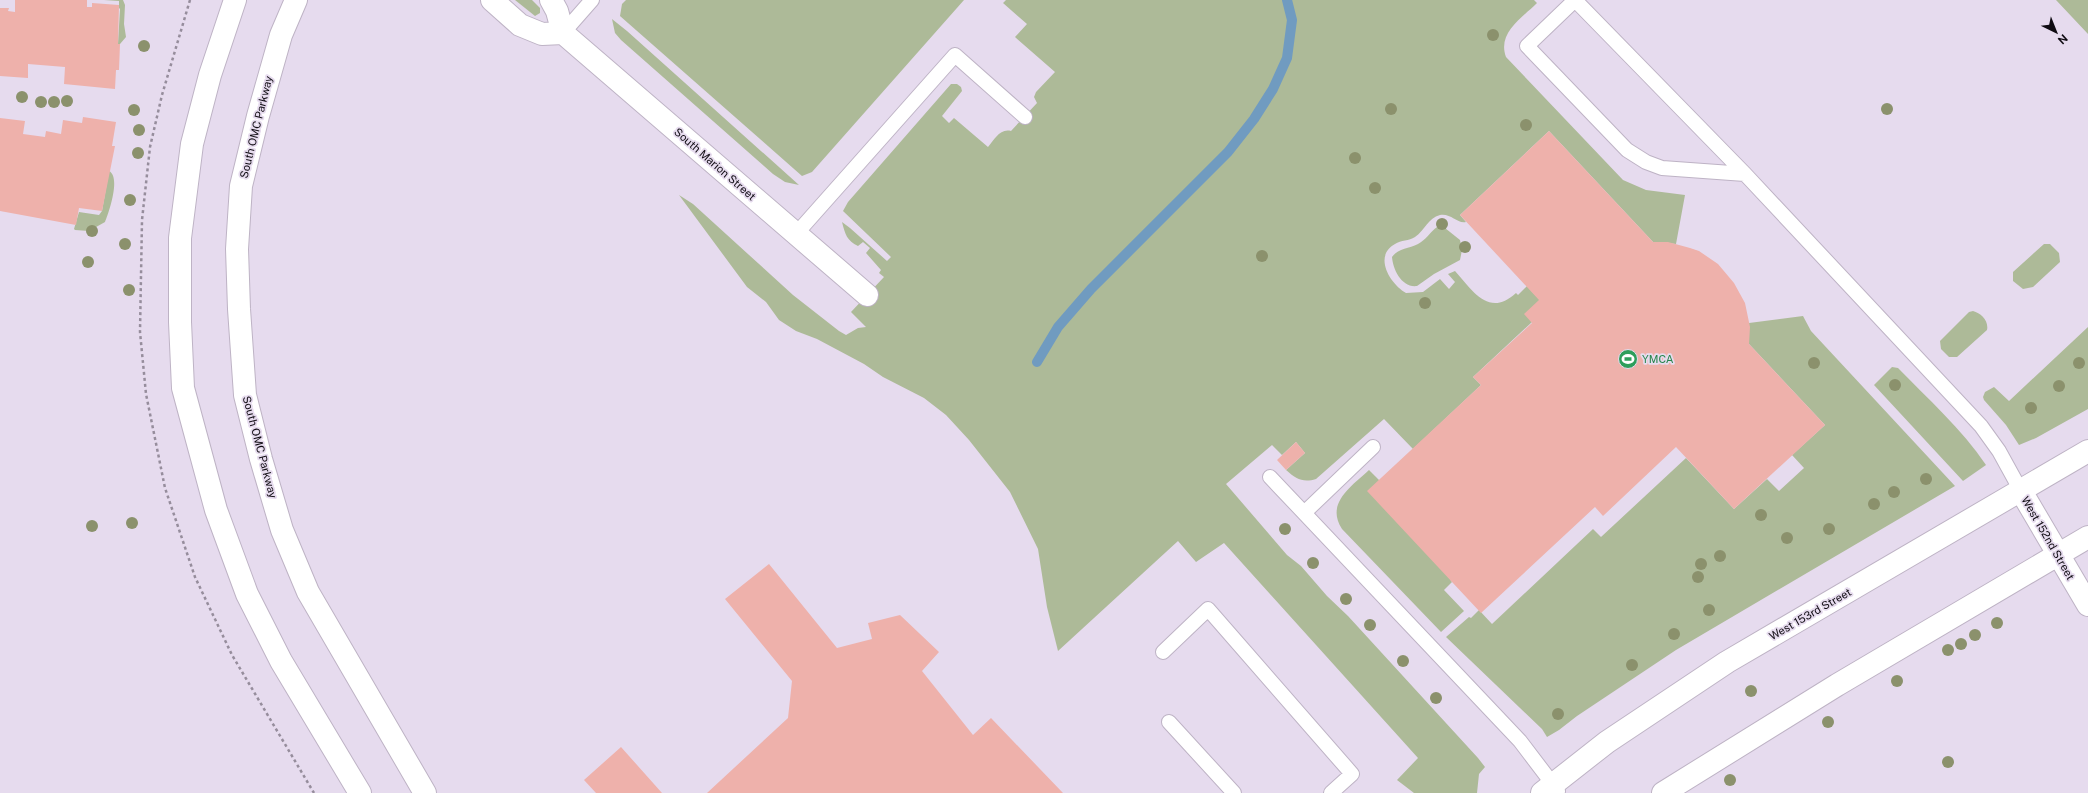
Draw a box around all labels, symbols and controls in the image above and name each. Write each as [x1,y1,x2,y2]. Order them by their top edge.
north arrow [2036,12,2076,52]
text: N [2056,32,2070,47]
street label: South OMC Parkway [237,74,275,179]
street label: South Marion Street [672,126,758,202]
sports icon: YMCA [1617,348,1639,370]
place label: YMCA [1642,353,1674,365]
street label: South OMC Parkway [241,395,279,499]
street label: West 152nd Street [2019,494,2077,582]
street label: West 153rd Street [1767,586,1853,642]

